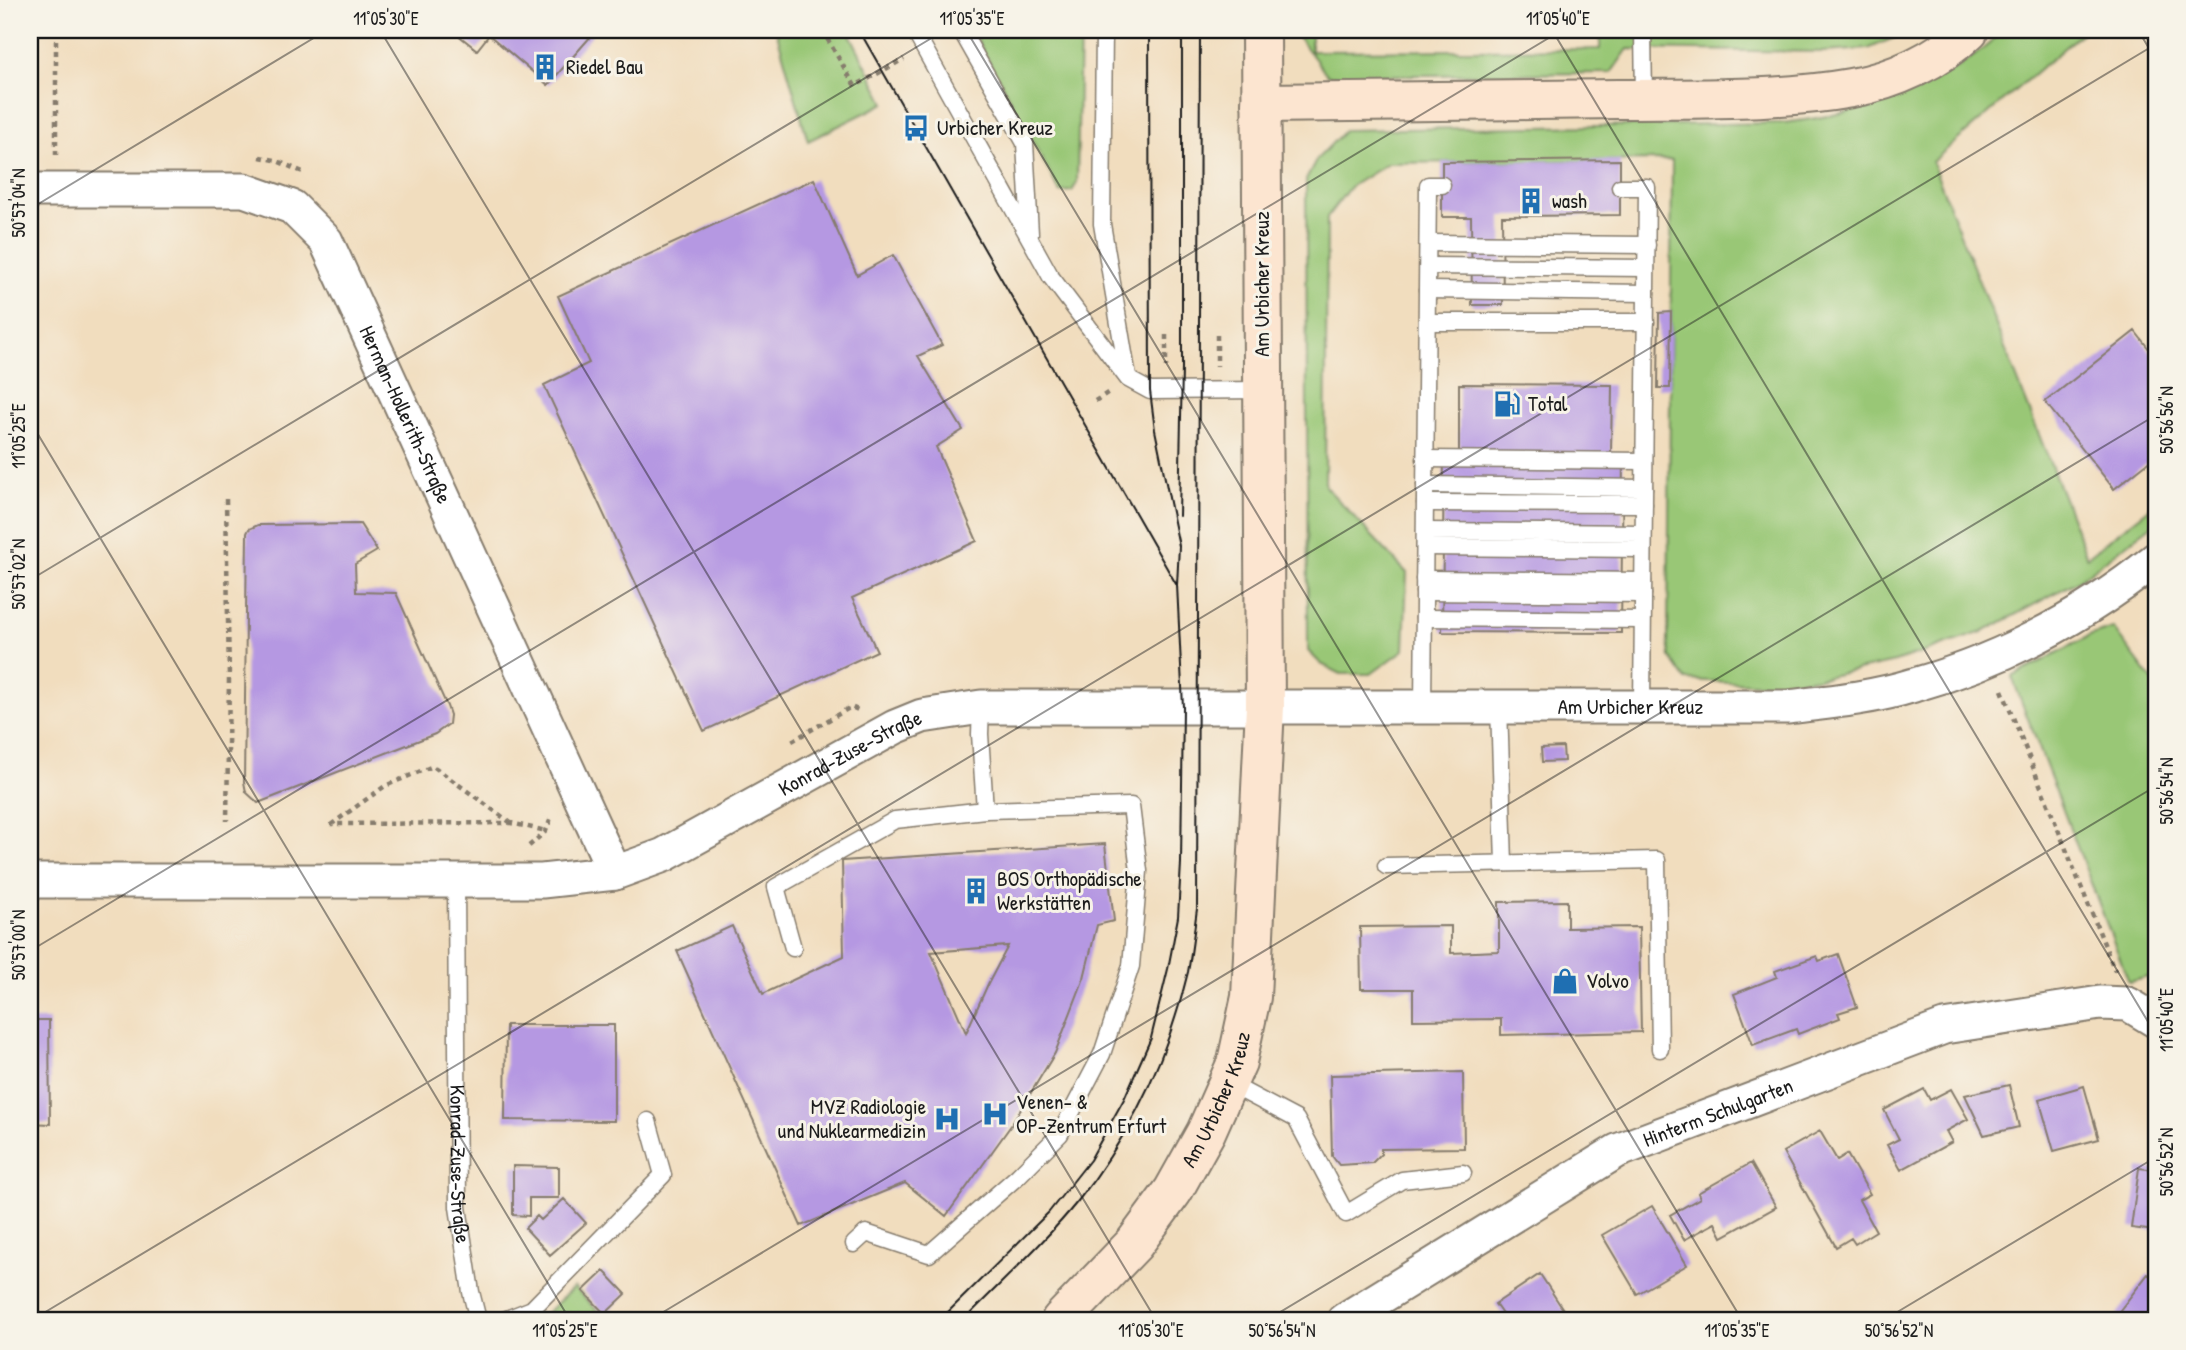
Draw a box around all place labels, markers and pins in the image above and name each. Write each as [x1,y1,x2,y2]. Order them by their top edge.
building icon: Riedel Bau [530,52,560,82]
place label: Riedel Bau [566,52,643,81]
bus stop icon: Urbicher Kreuz [901,113,931,143]
place label: Urbicher Kreuz [937,113,1053,142]
building icon: wash [1516,186,1546,216]
place label: wash [1552,186,1587,215]
fuel station icon: Total [1492,389,1522,419]
place label: Total [1528,389,1568,418]
place label: BOS Orthopädische Werkstätten [997,864,1142,917]
building icon: BOS Orthopädische Werkstätten [961,876,991,906]
shop icon: Volvo [1550,966,1580,996]
place label: Volvo [1586,966,1629,995]
place label: Venen- & OP-Zentrum Erfurt [1016,1087,1167,1140]
place label: MVZ Radiologie und Nuklearmedizin [778,1092,926,1145]
hospital icon: Venen- & OP-Zentrum Erfurt [980,1099,1010,1129]
hospital icon: MVZ Radiologie und Nuklearmedizin [932,1104,962,1134]

